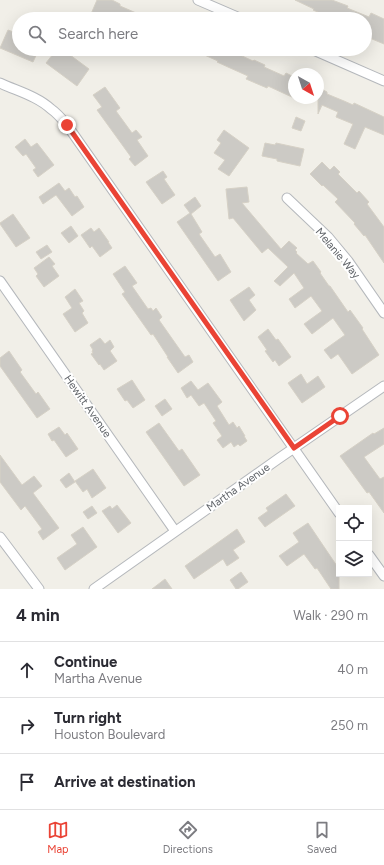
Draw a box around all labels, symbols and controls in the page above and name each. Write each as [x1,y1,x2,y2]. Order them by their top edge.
search box [12,12,372,56]
icon: search [26,23,48,45]
text: Search here [58,25,138,43]
north arrow [288,68,324,104]
route end [58,116,76,134]
street label: Melanie Way [313,225,363,281]
street label: Hewitt Avenue [61,372,114,440]
route start [331,407,349,425]
street label: Martha Avenue [204,461,273,514]
map controls [336,505,372,577]
button: locate [336,505,372,541]
button: layers [336,541,372,577]
text: 4 min [16,605,60,625]
text: Walk · 290 m [293,608,368,623]
text: Continue [54,653,117,671]
icon: ahead [16,659,38,681]
text: 40 m [337,662,368,677]
text: Martha Avenue [54,671,142,686]
text: Turn right [54,709,122,727]
icon: right [16,715,38,737]
text: 250 m [331,718,368,733]
text: Houston Boulevard [54,727,165,742]
icon: arrive [16,771,38,793]
text: Arrive at destination [54,773,195,791]
tab: Map [47,819,69,856]
tab: Directions [163,819,213,856]
tab: Saved [307,819,337,856]

